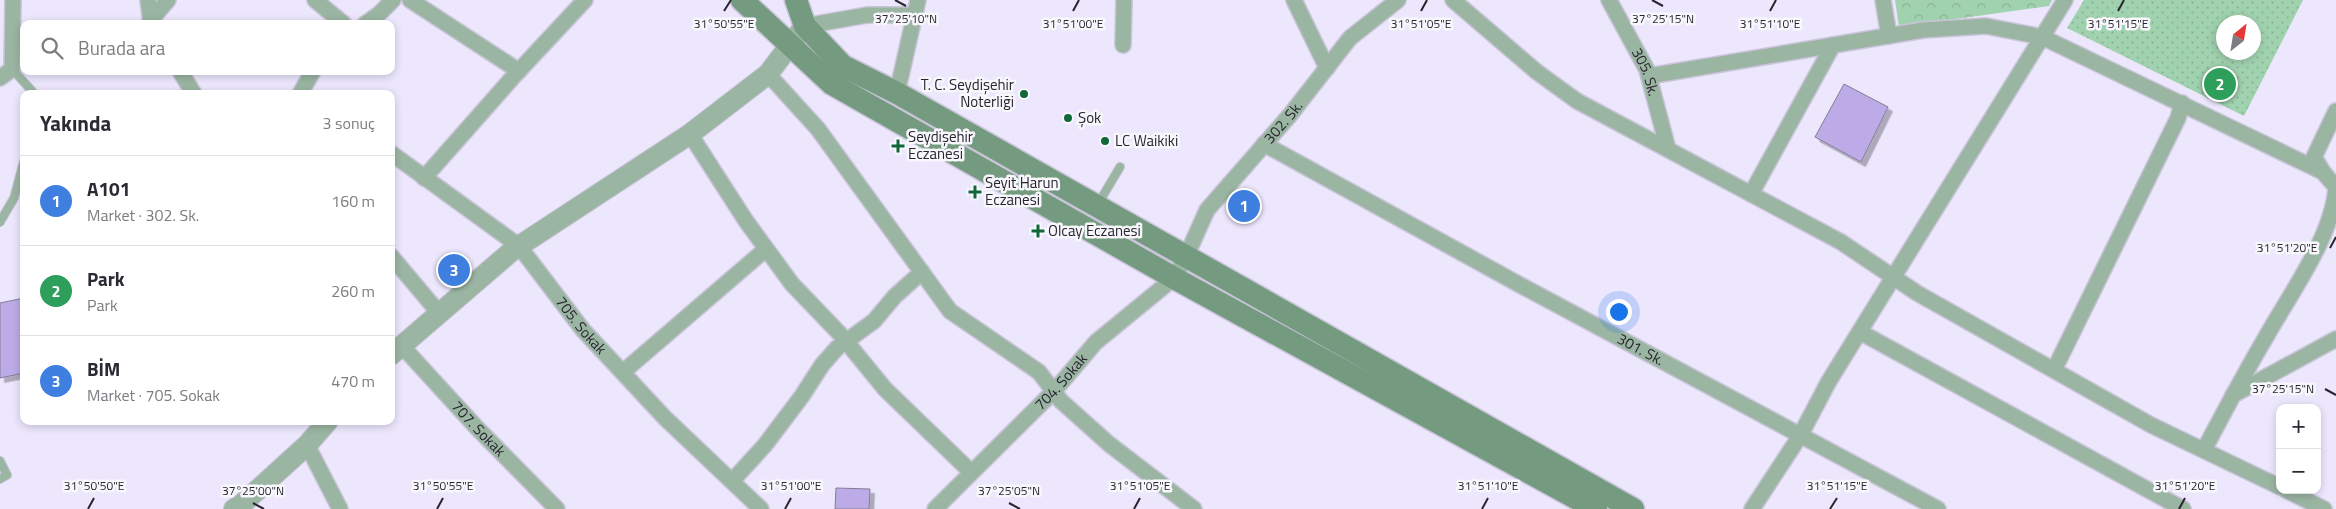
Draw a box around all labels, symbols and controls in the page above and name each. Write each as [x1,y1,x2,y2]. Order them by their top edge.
text: 37°25'10"N [875,9,937,28]
text: 37°25'15"N [1632,9,1694,28]
text: 31°50'55"E [694,14,755,33]
text: 31°51'00"E [1043,14,1104,33]
text: 31°51'05"E [1391,14,1452,33]
text: 31°51'10"E [1740,14,1801,33]
text: 31°51'15"E [2088,14,2149,33]
north arrow [2216,15,2261,60]
search box [20,20,395,75]
text: Burada ara [78,33,165,62]
icon: search [38,34,66,62]
street label: 305. Sk. [1626,43,1665,98]
pin: 2 [2204,65,2236,103]
place label: T. C. Seydişehir Noterliği [921,73,1014,113]
marker: T. C. Seydişehir Noterliği [1018,88,1030,100]
street label: 302. Sk. [1258,96,1308,149]
place label: Şok [1078,106,1101,129]
text: Yakında [40,107,111,139]
text: 3 sonuç [323,111,375,135]
marker: Şok [1062,112,1074,124]
place label: Seydişehir Eczanesi [908,125,973,165]
place label: LC Waikiki [1115,129,1178,152]
marker: LC Waikiki [1099,135,1111,147]
marker: Seydişehir Eczanesi [892,140,904,152]
place label: Seyit Harun Eczanesi [985,171,1059,211]
text: A101 [87,174,130,203]
marker: Seyit Harun Eczanesi [969,186,981,198]
pin: 1 [1228,187,1260,225]
text: 1 [52,189,60,213]
text: 160 m [331,189,375,213]
text: Market · 302. Sk. [87,203,199,227]
place label: Olcay Eczanesi [1048,219,1141,242]
marker: Olcay Eczanesi [1032,225,1044,237]
text: 31°51'20"E [2257,238,2318,257]
pin: 3 [438,251,470,289]
text: Park [87,264,125,293]
text: 2 [52,279,60,303]
text: 260 m [331,279,375,303]
street label: 705. Sokak [550,291,612,359]
text: Park [87,293,118,317]
your location [1606,299,1632,325]
street label: 301. Sk. [1613,327,1668,371]
street label: 704. Sokak [1029,348,1092,415]
text: BİM [87,354,120,383]
text: 3 [52,369,60,393]
text: 470 m [331,369,375,393]
text: 37°25'15"N [2252,379,2314,398]
text: Market · 705. Sokak [87,383,220,407]
street label: 707. Sokak [446,395,511,462]
map controls [2276,404,2321,494]
button: + [2276,404,2321,449]
button: − [2276,449,2321,494]
text: 31°50'50"E [64,476,125,495]
text: 31°50'55"E [413,476,474,495]
text: 31°51'00"E [761,476,822,495]
text: 31°51'05"E [1110,476,1171,495]
text: 31°51'10"E [1458,476,1519,495]
text: 31°51'15"E [1807,476,1868,495]
text: 31°51'20"E [2155,476,2216,495]
text: 37°25'00"N [222,481,284,500]
text: 37°25'05"N [978,481,1040,500]

